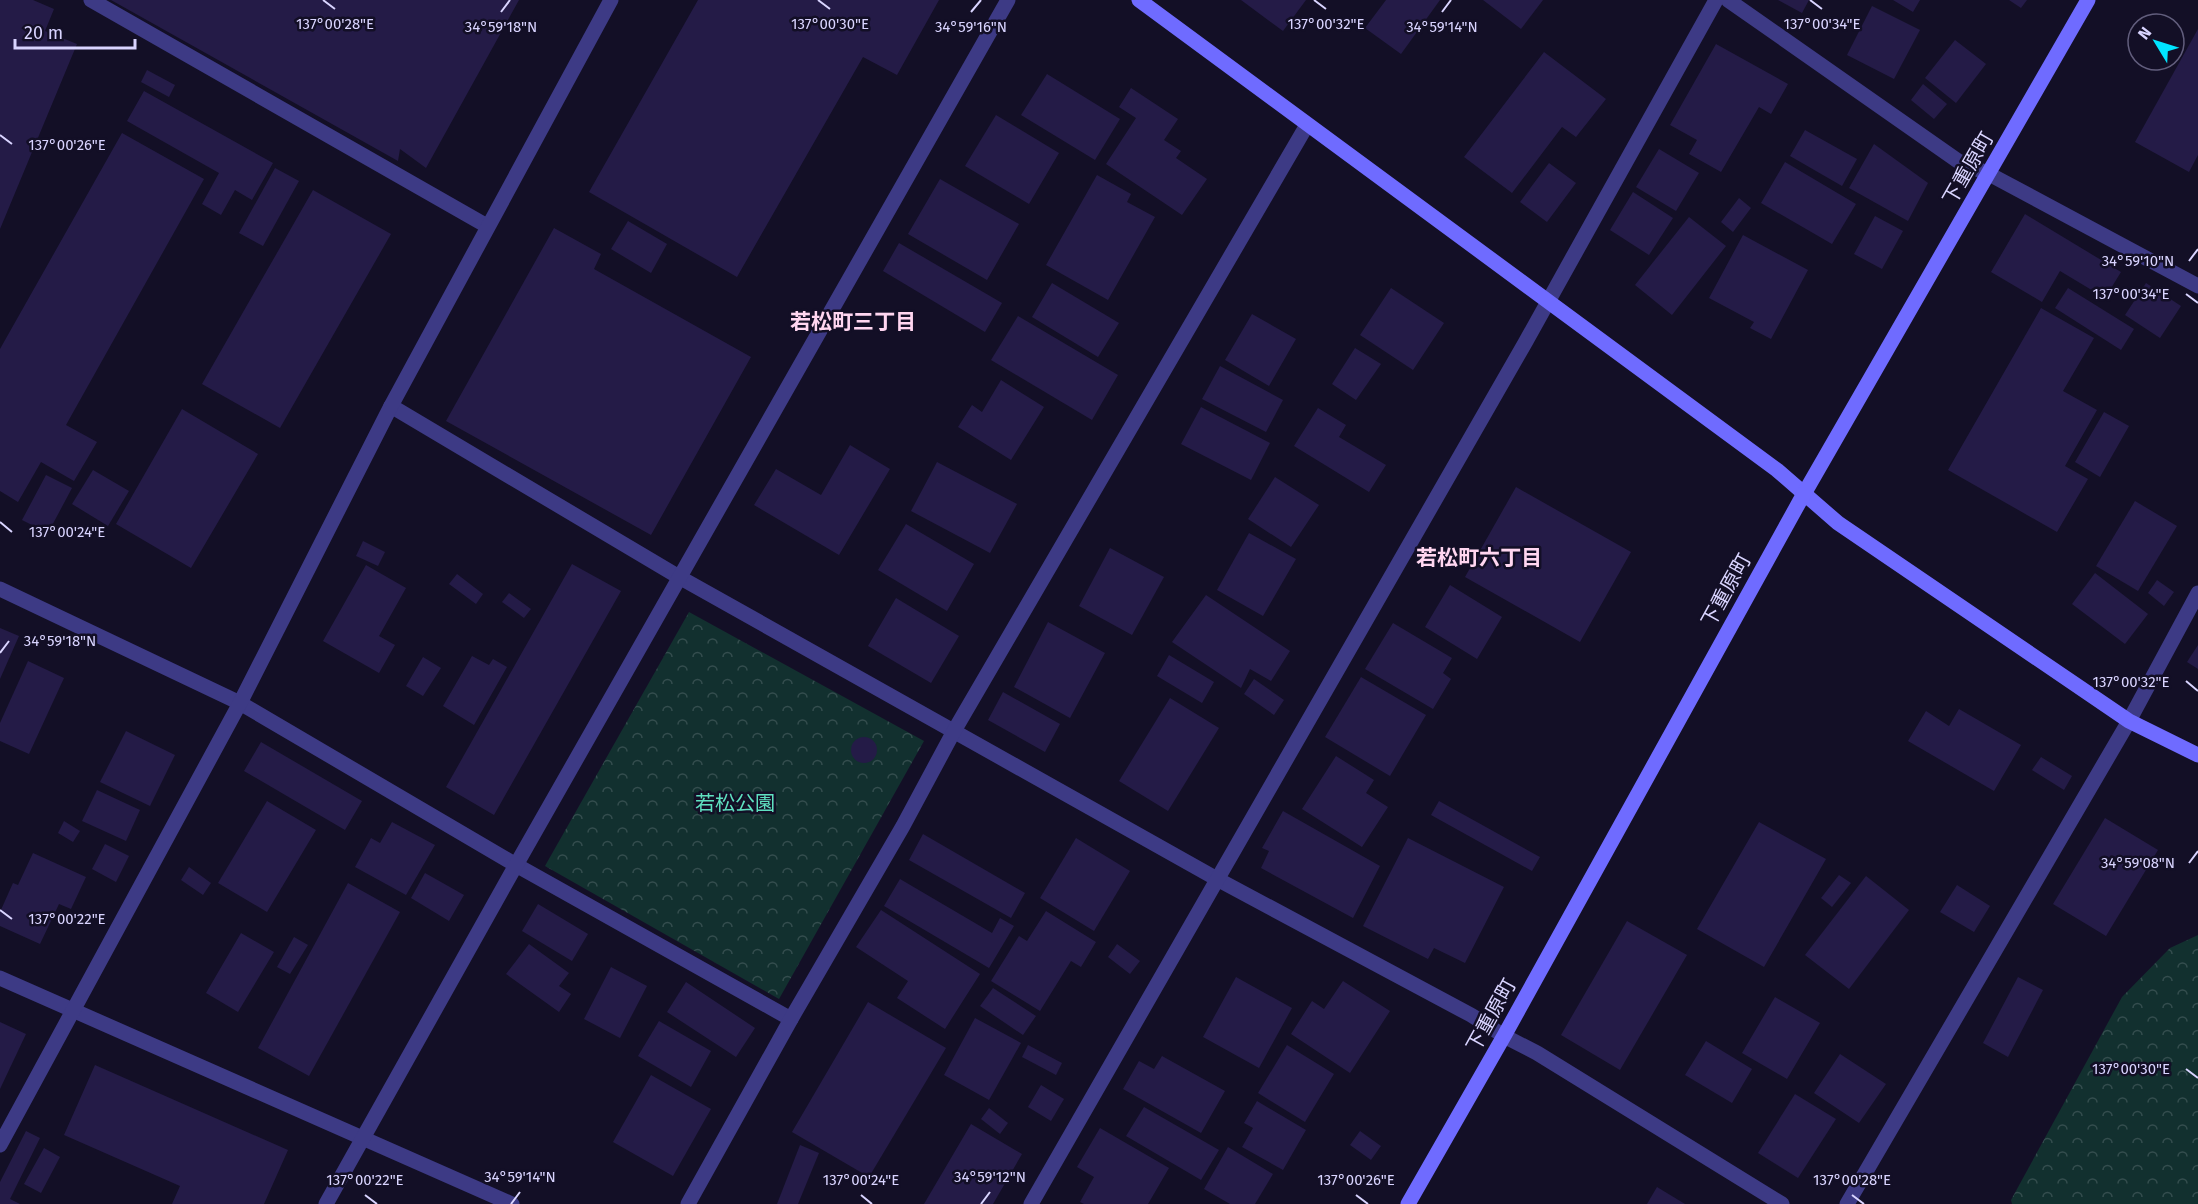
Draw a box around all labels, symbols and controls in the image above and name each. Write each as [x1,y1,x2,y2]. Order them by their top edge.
scale bar [15,12,135,50]
north arrow [2126,12,2186,72]
text: 137°00'28"E [296,15,374,33]
text: 137°00'30"E [791,15,869,33]
text: 137°00'32"E [1287,15,1365,33]
text: 137°00'34"E [1783,15,1861,33]
text: 34°59'18"N [465,18,537,36]
text: 34°59'16"N [935,18,1007,36]
text: 34°59'14"N [1406,18,1478,36]
text: 20 m [24,22,63,44]
text: N [2134,23,2155,43]
street label: 下重原町 [1938,127,1998,209]
text: 137°00'26"E [28,136,106,154]
text: 34°59'10"N [2102,252,2174,270]
text: 137°00'34"E [2092,285,2170,303]
district label: 若松町三丁目 [790,309,916,335]
text: 137°00'24"E [29,523,105,541]
district label: 若松町六丁目 [1416,545,1542,571]
street label: 下重原町 [1696,549,1756,631]
text: 34°59'18"N [24,632,96,650]
text: 137°00'32"E [2092,673,2170,691]
park label: 若松公園 [695,791,775,815]
text: 34°59'08"N [2101,854,2175,872]
text: 137°00'22"E [28,910,106,928]
street label: 下重原町 [1461,974,1521,1056]
text: 137°00'30"E [2092,1060,2170,1078]
text: 34°59'14"N [484,1168,556,1186]
text: 34°59'12"N [954,1168,1026,1186]
text: 137°00'22"E [326,1171,404,1189]
text: 137°00'24"E [823,1171,899,1189]
text: 137°00'26"E [1317,1171,1395,1189]
text: 137°00'28"E [1813,1171,1891,1189]

